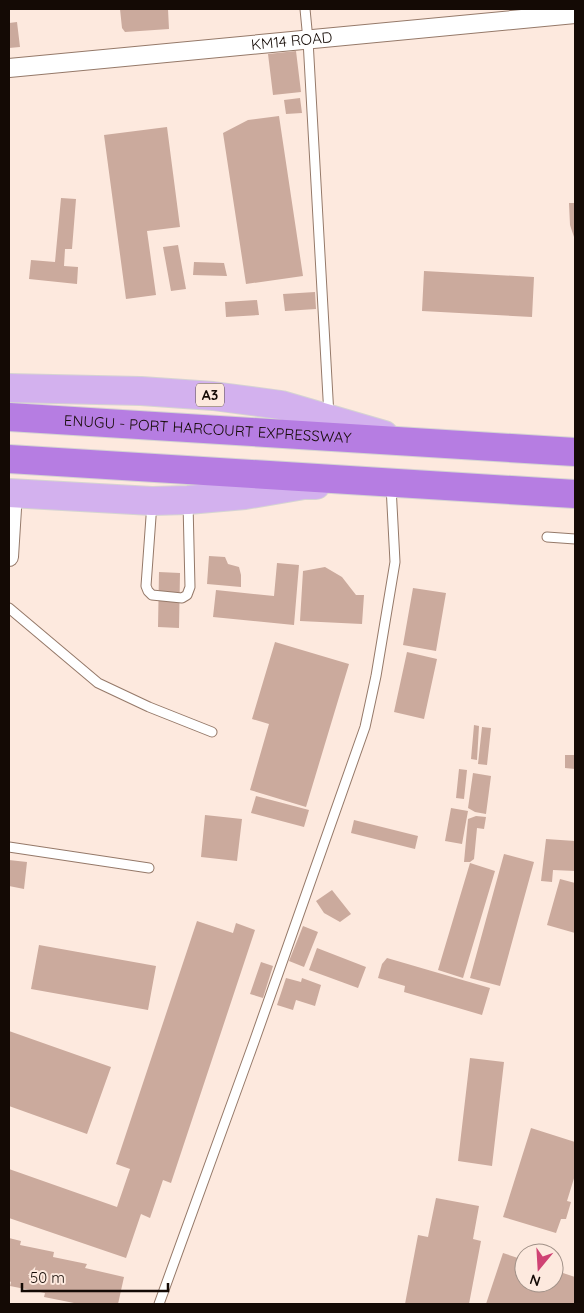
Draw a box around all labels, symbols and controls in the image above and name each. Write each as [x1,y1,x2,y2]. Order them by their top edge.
street label: KM14 ROAD [250,27,333,54]
road number: A3 [196,384,224,406]
street label: ENUGU - PORT HARCOURT EXPRESSWAY [63,410,353,447]
north arrow [514,1243,564,1293]
scale bar [22,1260,169,1292]
text: 50 m [30,1268,65,1287]
text: N [527,1270,543,1291]

